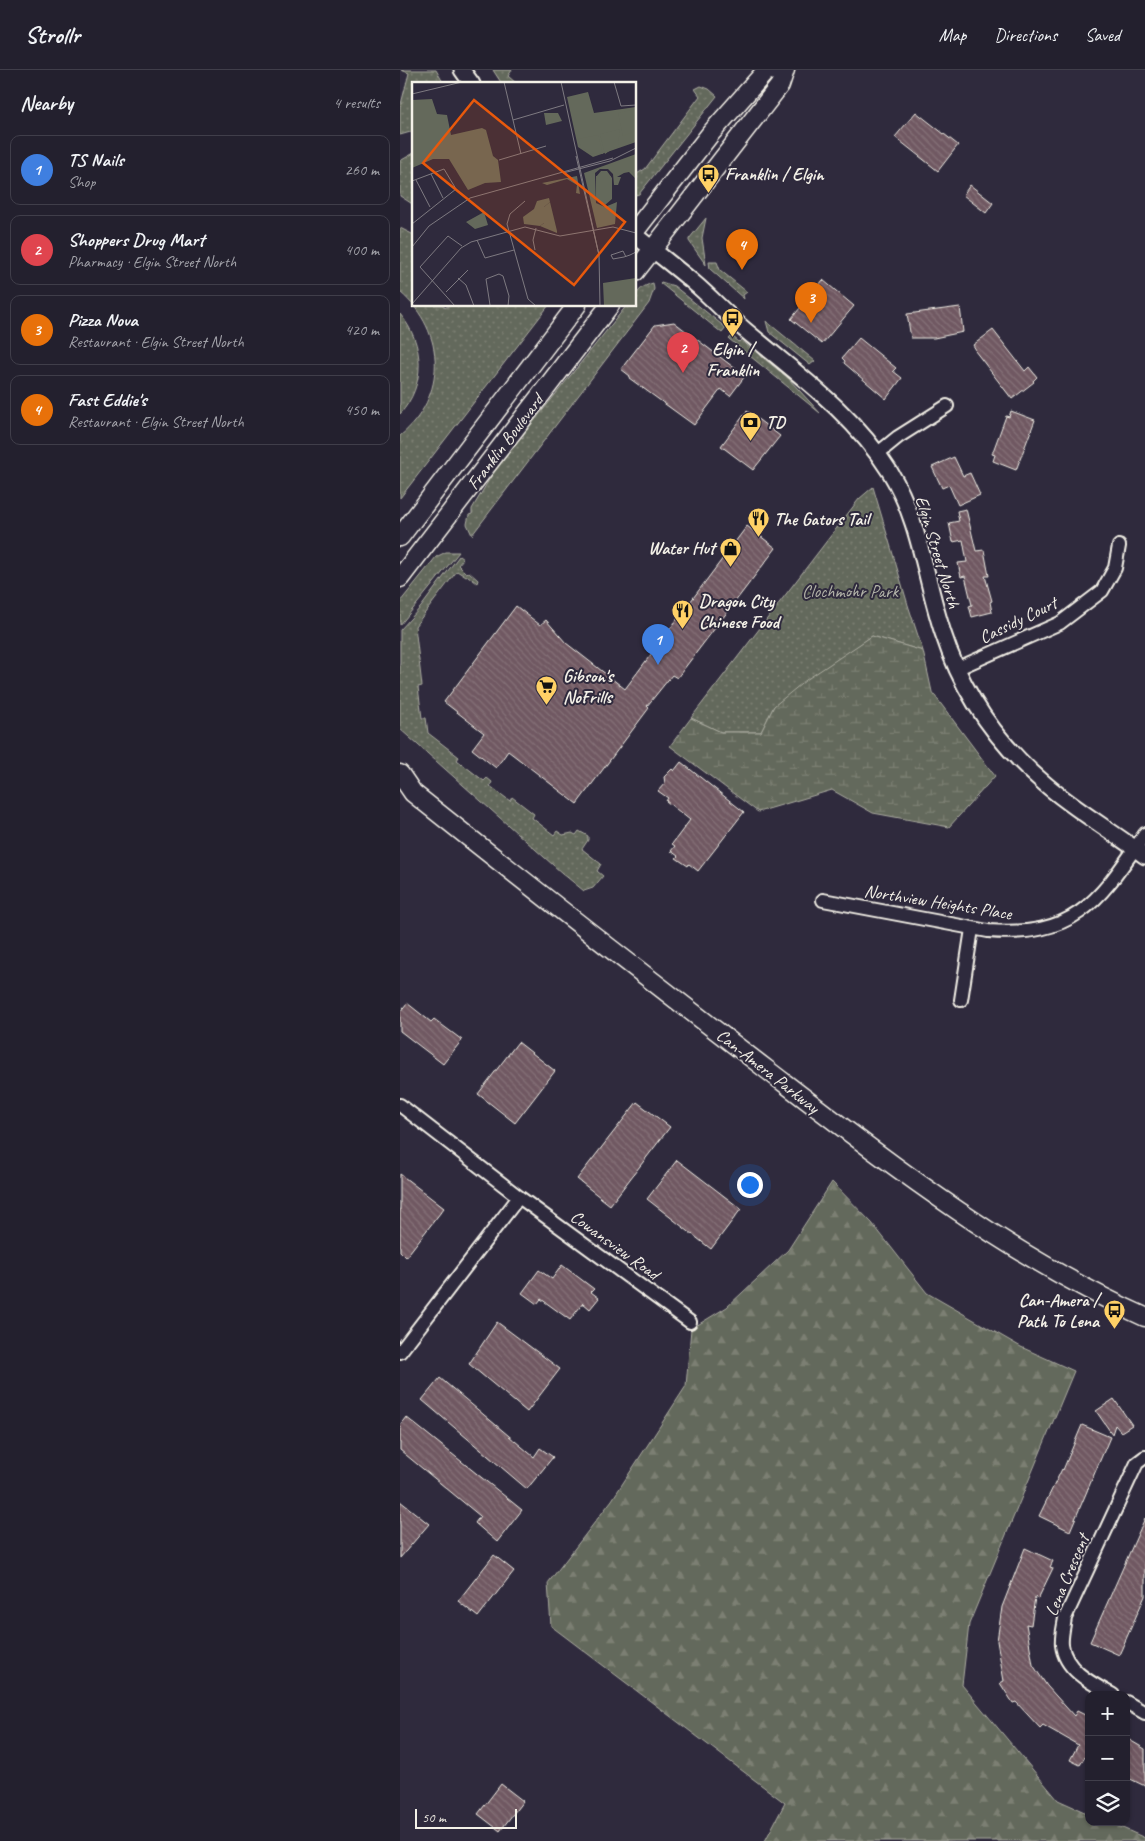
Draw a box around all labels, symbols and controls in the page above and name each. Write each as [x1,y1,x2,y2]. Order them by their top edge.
text: Strollr [25,20,80,50]
text: Map [939,24,966,46]
text: Directions [994,24,1057,46]
text: Saved [1085,24,1120,46]
inset map [412,82,636,306]
text: Nearby [20,90,73,116]
text: 4 results [333,93,380,113]
text: TS Nails [68,148,124,172]
text: 1 [33,160,41,180]
text: 260 m [345,160,379,180]
bus stop icon: Franklin / Elgin [697,162,721,193]
place label: Franklin / Elgin [725,163,825,185]
text: Shop [68,172,95,192]
text: Shoppers Drug Mart [68,228,204,252]
pin: 4 [726,229,758,270]
text: 2 [33,240,41,260]
text: 400 m [345,240,379,260]
text: Pharmacy · Elgin Street North [68,252,236,272]
pin: 3 [795,282,827,323]
bus stop icon: Elgin / Franklin [721,307,745,338]
text: Pizza Nova [68,308,138,332]
text: 3 [33,320,41,340]
text: 420 m [345,320,379,340]
text: Restaurant · Elgin Street North [68,332,244,352]
pin: 2 [667,332,699,373]
place label: Elgin / Franklin [707,338,760,381]
text: Fast Eddie's [68,388,147,412]
street label: Franklin Boulevard [462,388,550,494]
text: 4 [33,400,41,420]
text: 450 m [345,400,379,420]
bank icon: TD [738,410,762,441]
place label: TD [766,411,786,433]
text: Restaurant · Elgin Street North [68,412,244,432]
street label: Elgin Street North [911,493,966,612]
restaurant icon: The Gators Tail [746,507,770,538]
place label: The Gators Tail [774,508,873,530]
shop icon: Water Hut [719,536,743,567]
place label: Water Hut [648,537,718,559]
park label: Clochmohr Park [802,580,899,602]
place label: Dragon City Chinese Food [699,590,782,633]
street label: Cassidy Court [976,590,1063,648]
restaurant icon: Dragon City Chinese Food [671,599,695,630]
pin: 1 [642,624,674,665]
place label: Gibson's NoFrills [563,665,615,708]
supermarket icon: Gibson's NoFrills [535,674,559,705]
street label: Northview Heights Place [863,880,1014,925]
street label: Can-Amera Parkway [712,1024,825,1119]
your location [737,1172,763,1198]
street label: Cowansview Road [566,1205,666,1286]
place label: Can-Amera / Path To Lena [1017,1289,1103,1332]
bus stop icon: Can-Amera / Path To Lena [1103,1298,1127,1329]
street label: Lena Crescent [1040,1528,1095,1619]
map controls [1085,1691,1130,1826]
button: + [1085,1691,1130,1736]
button: − [1085,1736,1130,1781]
button: layers [1085,1781,1130,1826]
scale bar [415,1806,518,1829]
text: 50 m [422,1809,446,1826]

